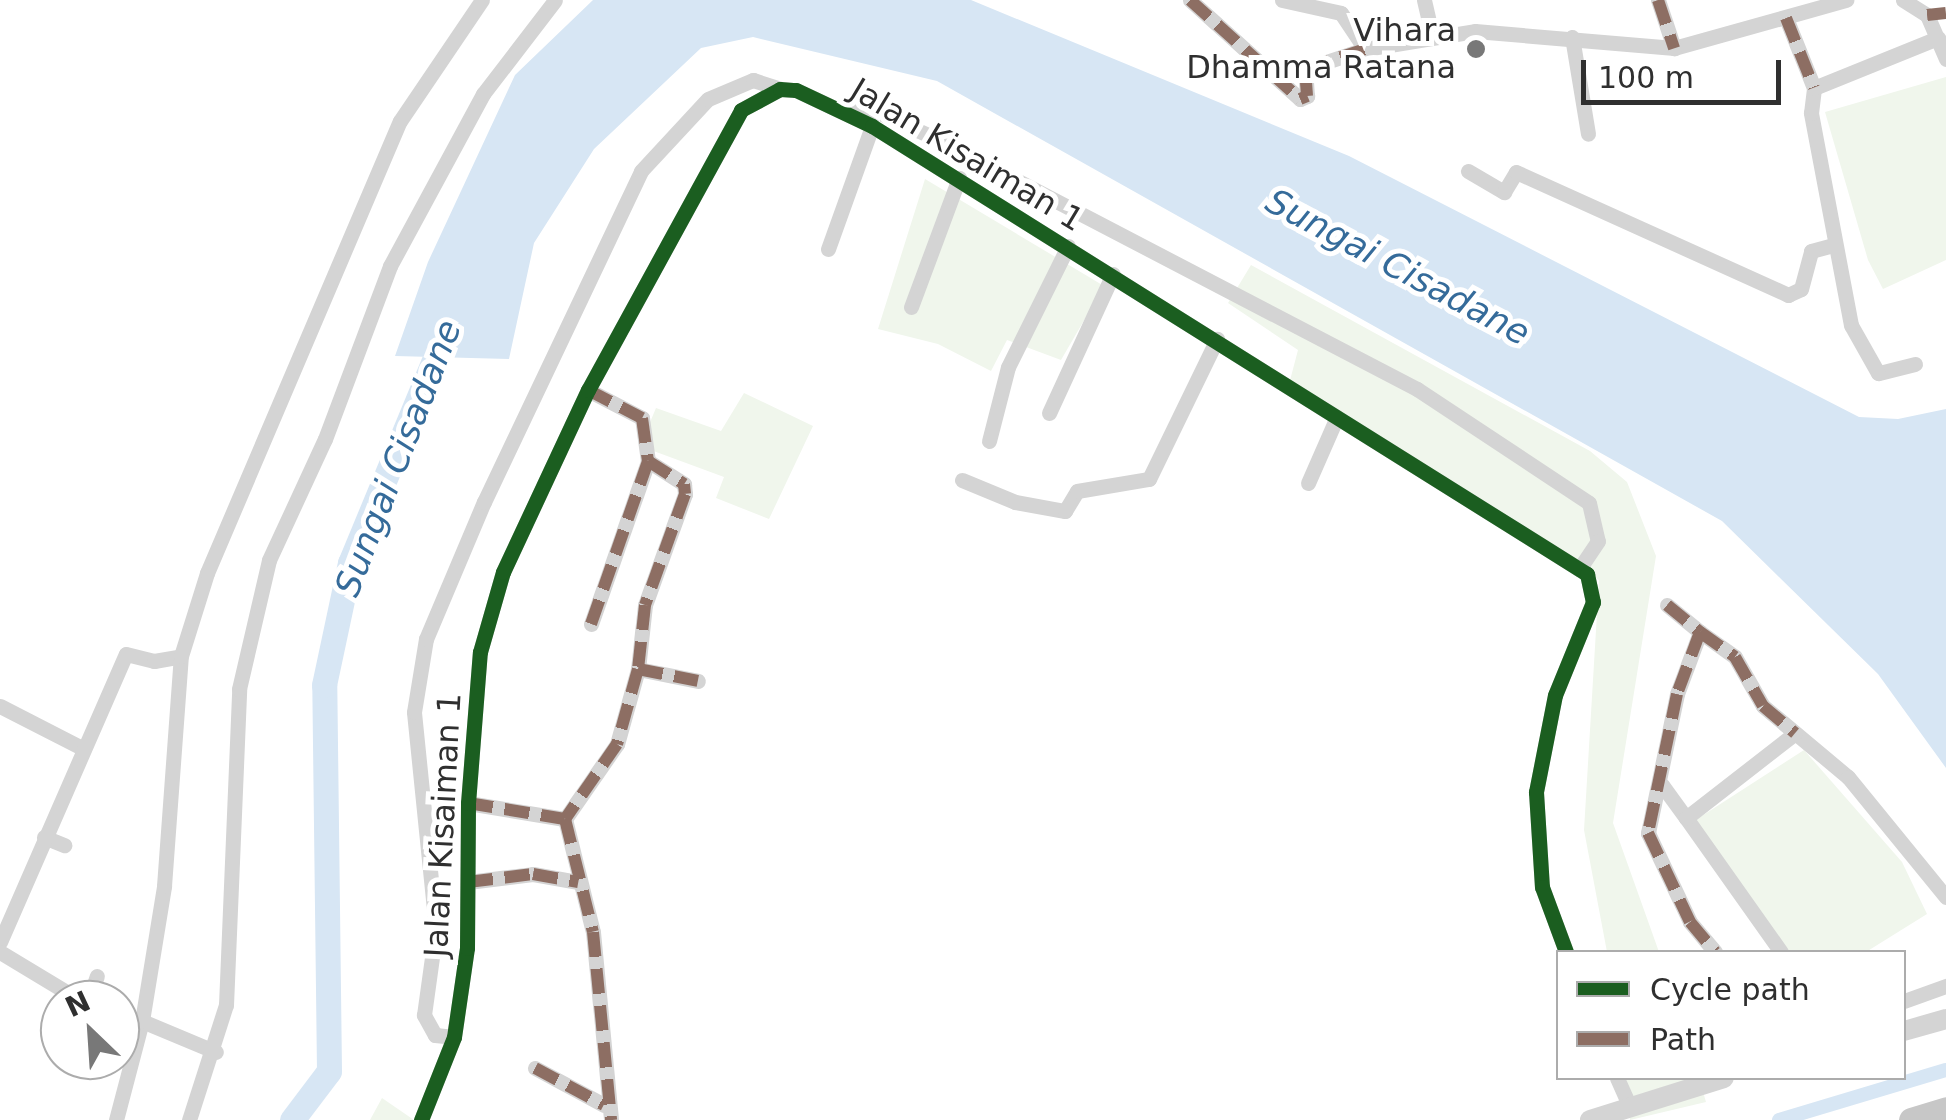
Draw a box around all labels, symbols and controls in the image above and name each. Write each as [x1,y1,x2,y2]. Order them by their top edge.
place label: Vihara Dhamma Ratana [1186,12,1456,87]
marker: Vihara Dhamma Ratana [1465,38,1487,60]
scale bar [1586,40,1786,102]
text: 100 m [1598,60,1694,95]
street label: Jalan Kisaiman 1 [844,70,1090,240]
water label: Sungai Cisadane [1259,180,1537,354]
water label: Sungai Cisadane [326,314,470,602]
street label: Jalan Kisaiman 1 [417,692,469,958]
legend [1556,950,1906,1080]
text: Cycle path [1650,972,1810,1007]
north arrow [40,980,140,1080]
text: N [60,984,96,1024]
text: Path [1650,1022,1716,1057]

